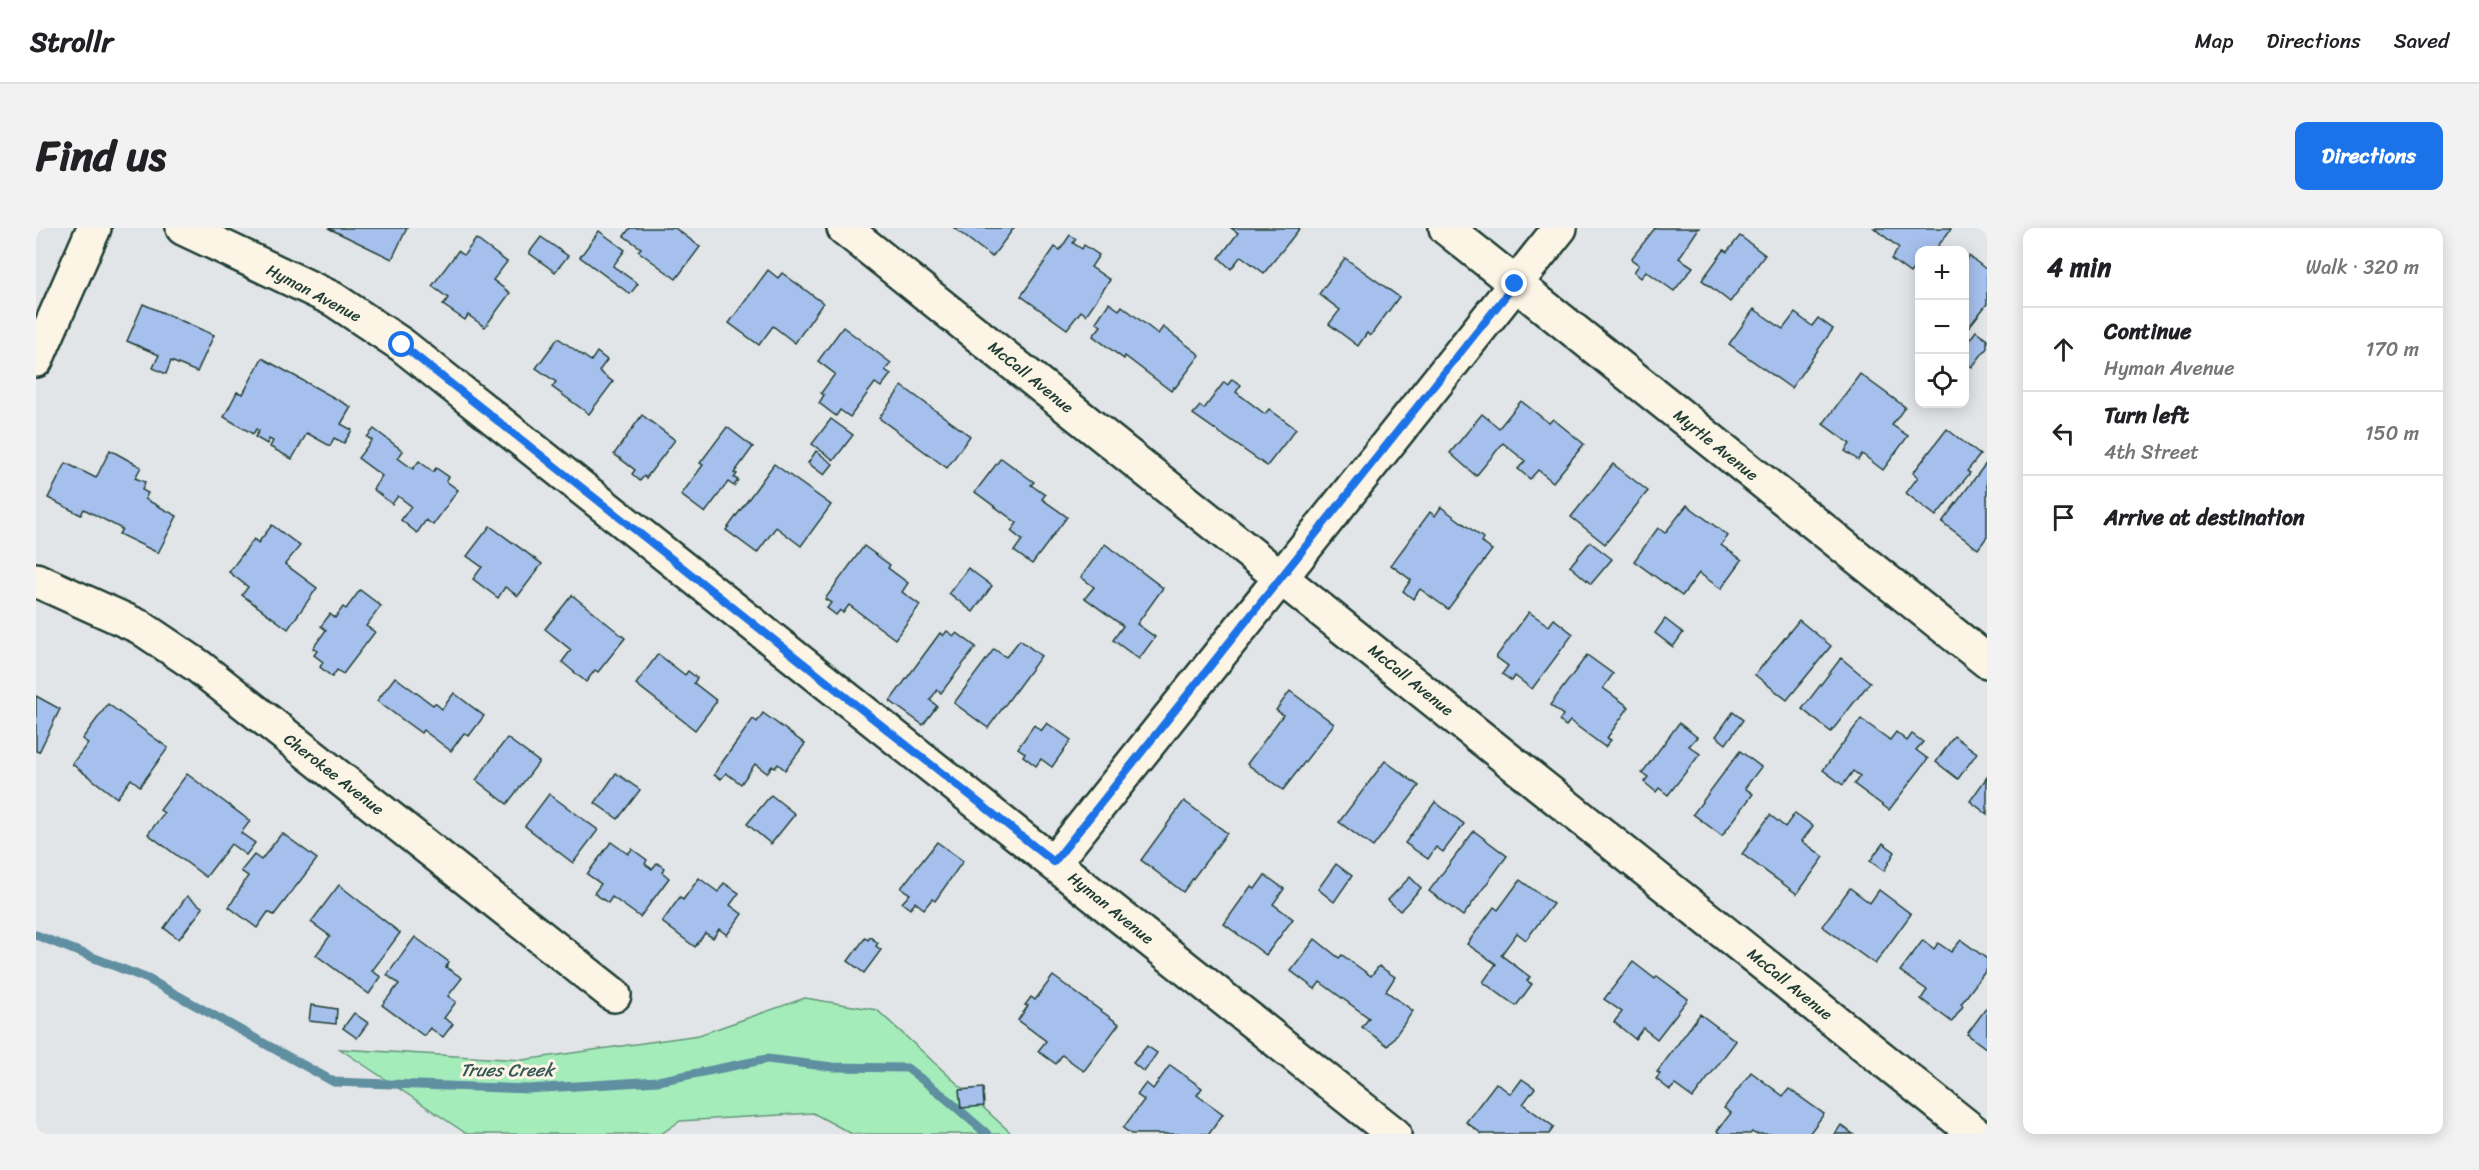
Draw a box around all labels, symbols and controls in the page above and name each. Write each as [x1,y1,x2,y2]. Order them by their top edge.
text: Strollr [30,17,113,66]
text: Map [2195,22,2233,60]
text: Directions [2266,22,2361,60]
text: Saved [2394,22,2449,60]
text: Find us [36,119,166,193]
button: Directions [2295,122,2443,190]
text: 4 min [2047,244,2111,290]
map controls [1915,246,1969,408]
button: + [1915,246,1969,300]
text: Walk · 320 m [2306,250,2419,285]
street label: Hyman Avenue [261,256,367,330]
route end [1501,270,1527,296]
button: − [1915,300,1969,354]
text: Continue [2104,312,2192,351]
route start [388,331,414,357]
text: 170 m [2366,332,2419,367]
street label: McCall Avenue [981,333,1081,421]
icon: ahead [2047,333,2080,366]
text: Hyman Avenue [2104,351,2234,386]
button: locate [1915,354,1969,408]
text: Turn left [2104,396,2189,435]
street label: Myrtle Avenue [1667,401,1765,489]
text: 150 m [2365,416,2419,451]
icon: left [2047,417,2080,450]
text: 4th Street [2104,435,2199,470]
text: Arrive at destination [2104,498,2305,537]
icon: arrive [2047,501,2080,534]
street label: McCall Avenue [1361,636,1461,724]
street label: Cherokee Avenue [277,725,391,823]
street label: Hyman Avenue [1061,864,1161,952]
street label: McCall Avenue [1740,940,1840,1028]
water label: Trues Creek [460,1054,556,1086]

